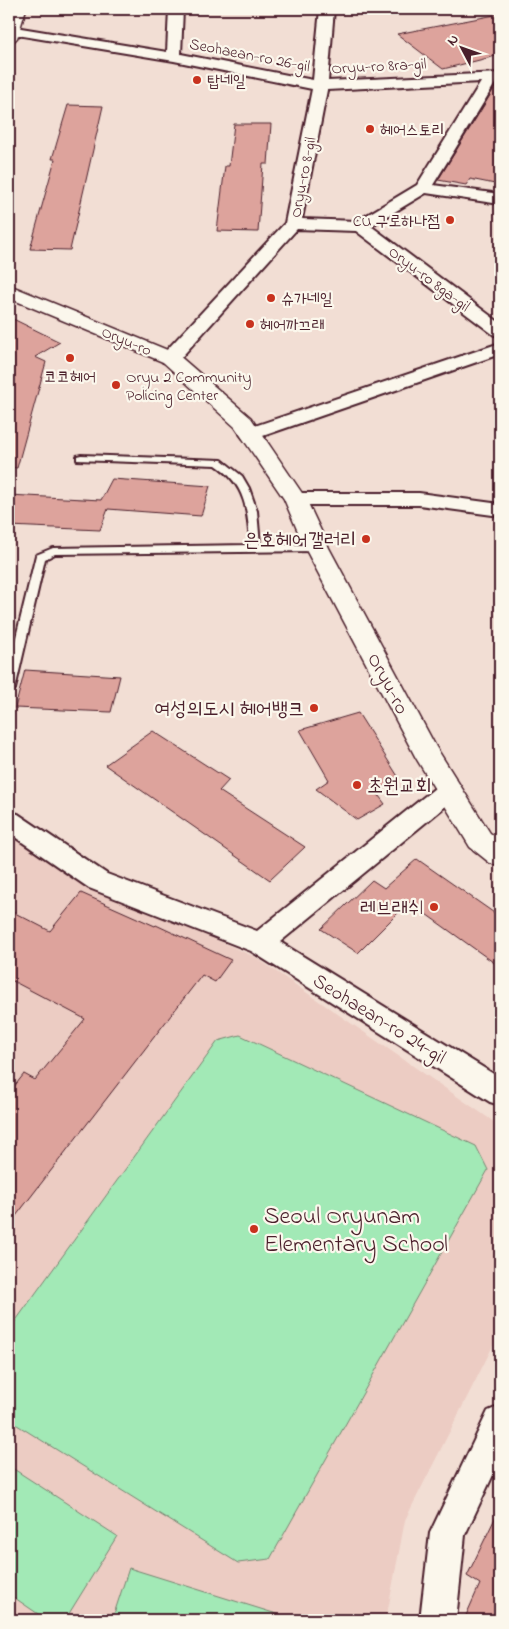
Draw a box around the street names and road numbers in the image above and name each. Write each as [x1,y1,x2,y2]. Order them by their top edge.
street label: Seohaean-ro 26-gil [187,33,312,79]
street label: Oryu-ro 8ra-gil [331,53,428,81]
street label: Oryu-ro 8-gil [284,135,324,220]
street label: Oryu-ro 8ga-gil [383,241,475,319]
street label: Oryu-ro [97,320,155,363]
street label: Oryu-ro [359,648,415,720]
street label: Seohaean-ro 24-gil [306,967,451,1074]

